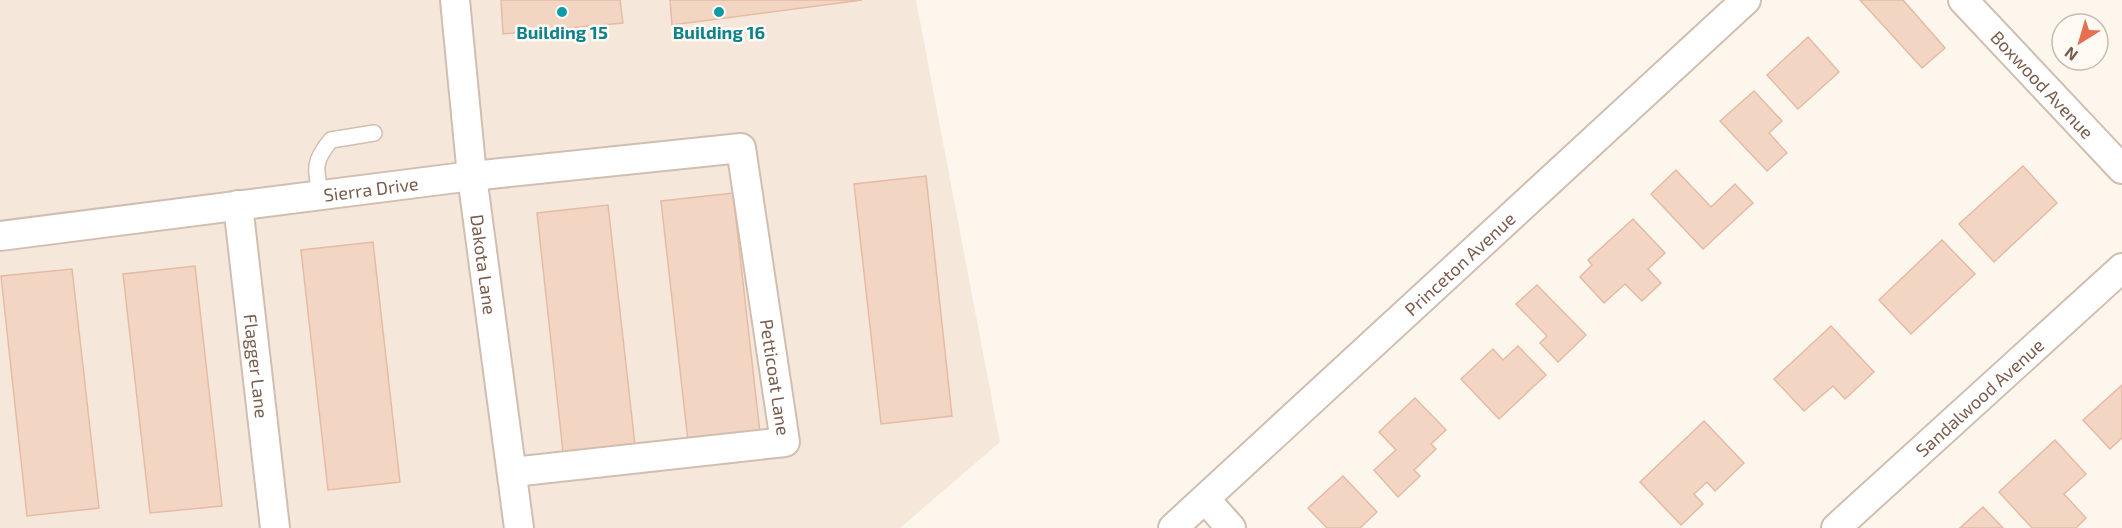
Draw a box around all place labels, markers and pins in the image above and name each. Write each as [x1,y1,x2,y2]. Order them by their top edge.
marker: Building 15 [555,5,569,19]
marker: Building 16 [712,5,726,19]
place label: Building 15 [516,21,608,43]
place label: Building 16 [673,21,765,43]

